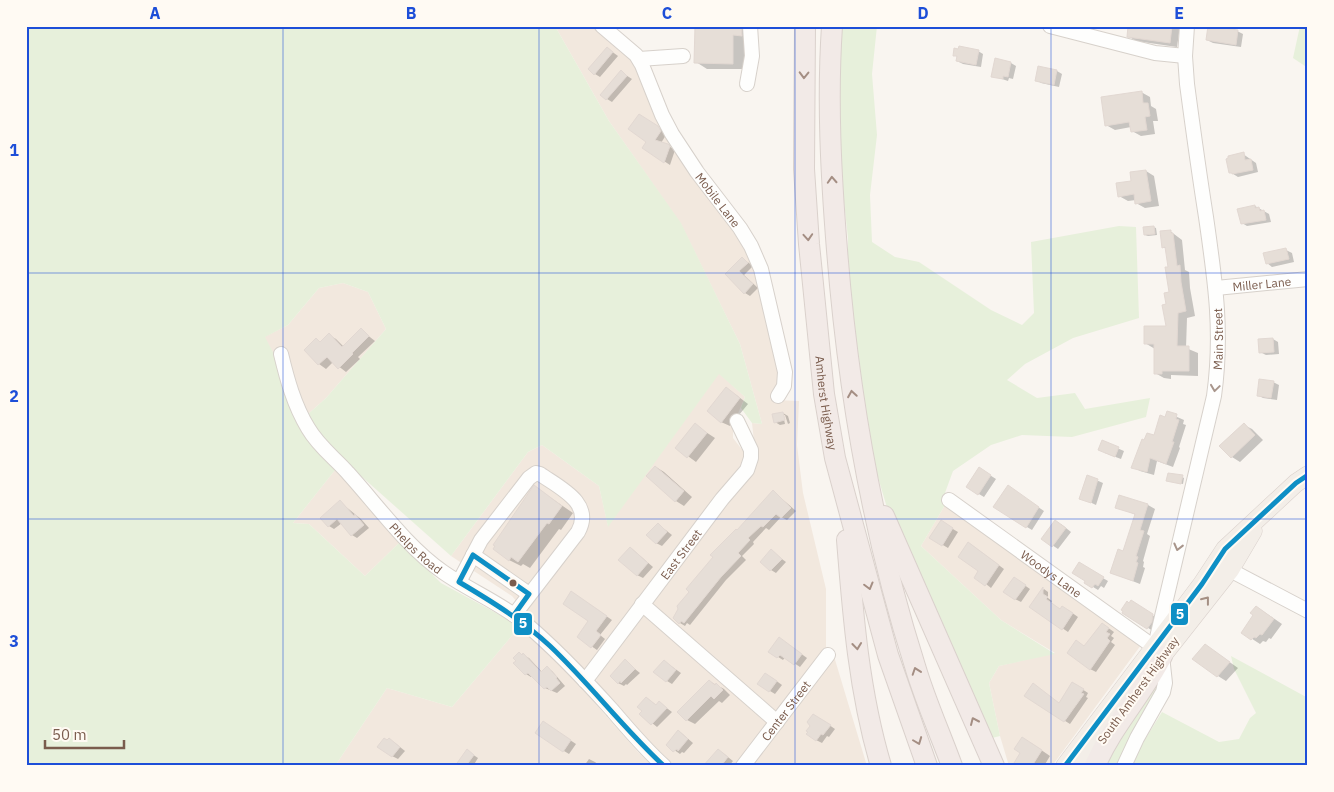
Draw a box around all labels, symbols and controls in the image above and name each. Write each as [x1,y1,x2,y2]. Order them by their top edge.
text: A [150,3,161,23]
text: B [406,3,417,23]
text: C [662,3,672,23]
text: D [917,3,929,23]
text: E [1174,3,1184,23]
one-way arrow [799,71,810,79]
text: 1 [9,140,19,160]
street label: Mobile Lane [692,169,744,230]
one-way arrow [826,175,837,183]
one-way arrow [803,234,814,242]
street label: Miller Lane [1232,273,1292,294]
street label: Main Street [1209,308,1225,370]
street label: Amherst Highway [813,355,841,451]
one-way arrow [1210,385,1221,393]
text: 2 [9,386,19,406]
one-way arrow [847,389,858,397]
street label: Phelps Road [387,520,446,577]
street label: East Street [657,526,704,582]
one-way arrow [1173,542,1184,551]
street label: Woodys Lane [1018,547,1085,601]
unlabelled marker [508,578,518,588]
one-way arrow [863,582,874,591]
one-way arrow [1200,596,1209,606]
line badge: 5 [1170,602,1189,626]
text: 5 [1176,605,1184,623]
line badge: 5 [513,612,533,636]
text: 5 [519,614,527,632]
text: 3 [9,631,19,651]
street label: South Amherst Highway [1094,633,1182,747]
one-way arrow [851,642,862,650]
one-way arrow [912,667,922,676]
street label: Center Street [758,677,813,744]
scale bar [45,717,124,749]
one-way arrow [970,717,981,726]
text: 50 m [52,725,87,744]
one-way arrow [912,736,922,745]

